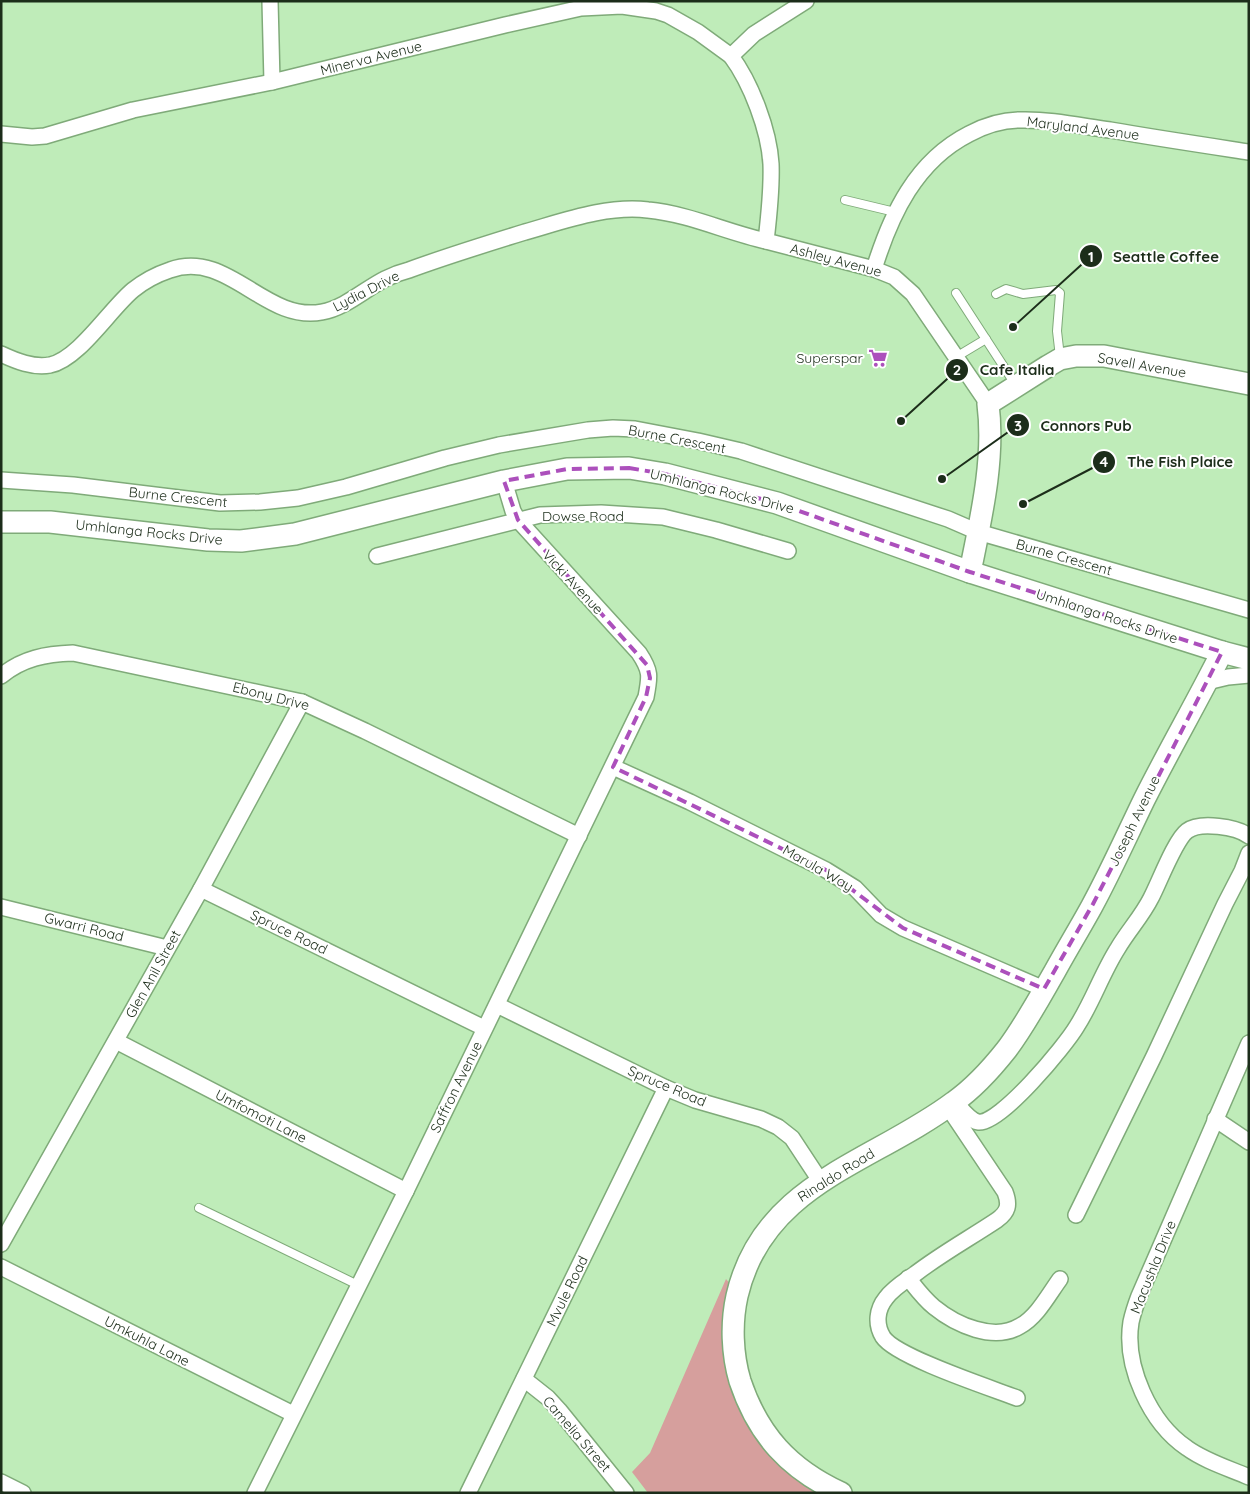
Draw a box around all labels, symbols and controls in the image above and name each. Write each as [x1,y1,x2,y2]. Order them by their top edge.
street label: Minerva Avenue [318,37,424,79]
street label: Maryland Avenue [1026,112,1140,144]
street label: Ashley Avenue [788,239,884,281]
callout: Seattle Coffee [1078,241,1229,271]
text: 1 [1088,247,1094,266]
text: Seattle Coffee [1113,247,1219,266]
street label: Lydia Drive [330,266,402,315]
supermarket icon: Superspar [867,347,889,369]
street label: Savell Avenue [1096,348,1188,382]
place label: Superspar [796,349,864,367]
callout: Cafe Italia [944,355,1064,385]
text: 2 [953,360,961,379]
text: Cafe Italia [980,360,1054,379]
callout: Connors Pub [1005,410,1142,440]
text: 3 [1014,416,1022,435]
text: Connors Pub [1040,416,1132,435]
street label: Burne Crescent [627,421,728,457]
callout: The Fish Plaice [1092,447,1243,477]
text: 4 [1100,452,1109,471]
text: The Fish Plaice [1127,452,1233,471]
street label: Umhlanga Rocks Drive [648,464,796,518]
street label: Burne Crescent [128,483,228,511]
street label: Dowse Road [542,507,624,525]
street label: Umhlanga Rocks Drive [74,515,224,549]
street label: Burne Crescent [1014,535,1114,579]
street label: Vicki Avenue [539,546,608,618]
street label: Umhlanga Rocks Drive [1034,585,1180,647]
street label: Ebony Drive [231,678,311,714]
street label: Joseph Avenue [1104,772,1164,869]
street label: Marula Way [779,841,857,895]
street label: Spruce Road [248,906,330,958]
street label: Gwarri Road [42,908,126,946]
street label: Glen Anil Street [121,927,185,1021]
street label: Saffron Avenue [426,1038,486,1136]
street label: Spruce Road [625,1061,709,1111]
street label: Umfomoti Lane [212,1085,310,1147]
street label: Rinaldo Road [794,1144,878,1206]
street label: Macushla Drive [1126,1218,1180,1316]
street label: Mvule Road [542,1253,592,1329]
street label: Umkuhla Lane [101,1312,193,1370]
street label: Camelia Street [539,1392,615,1476]

